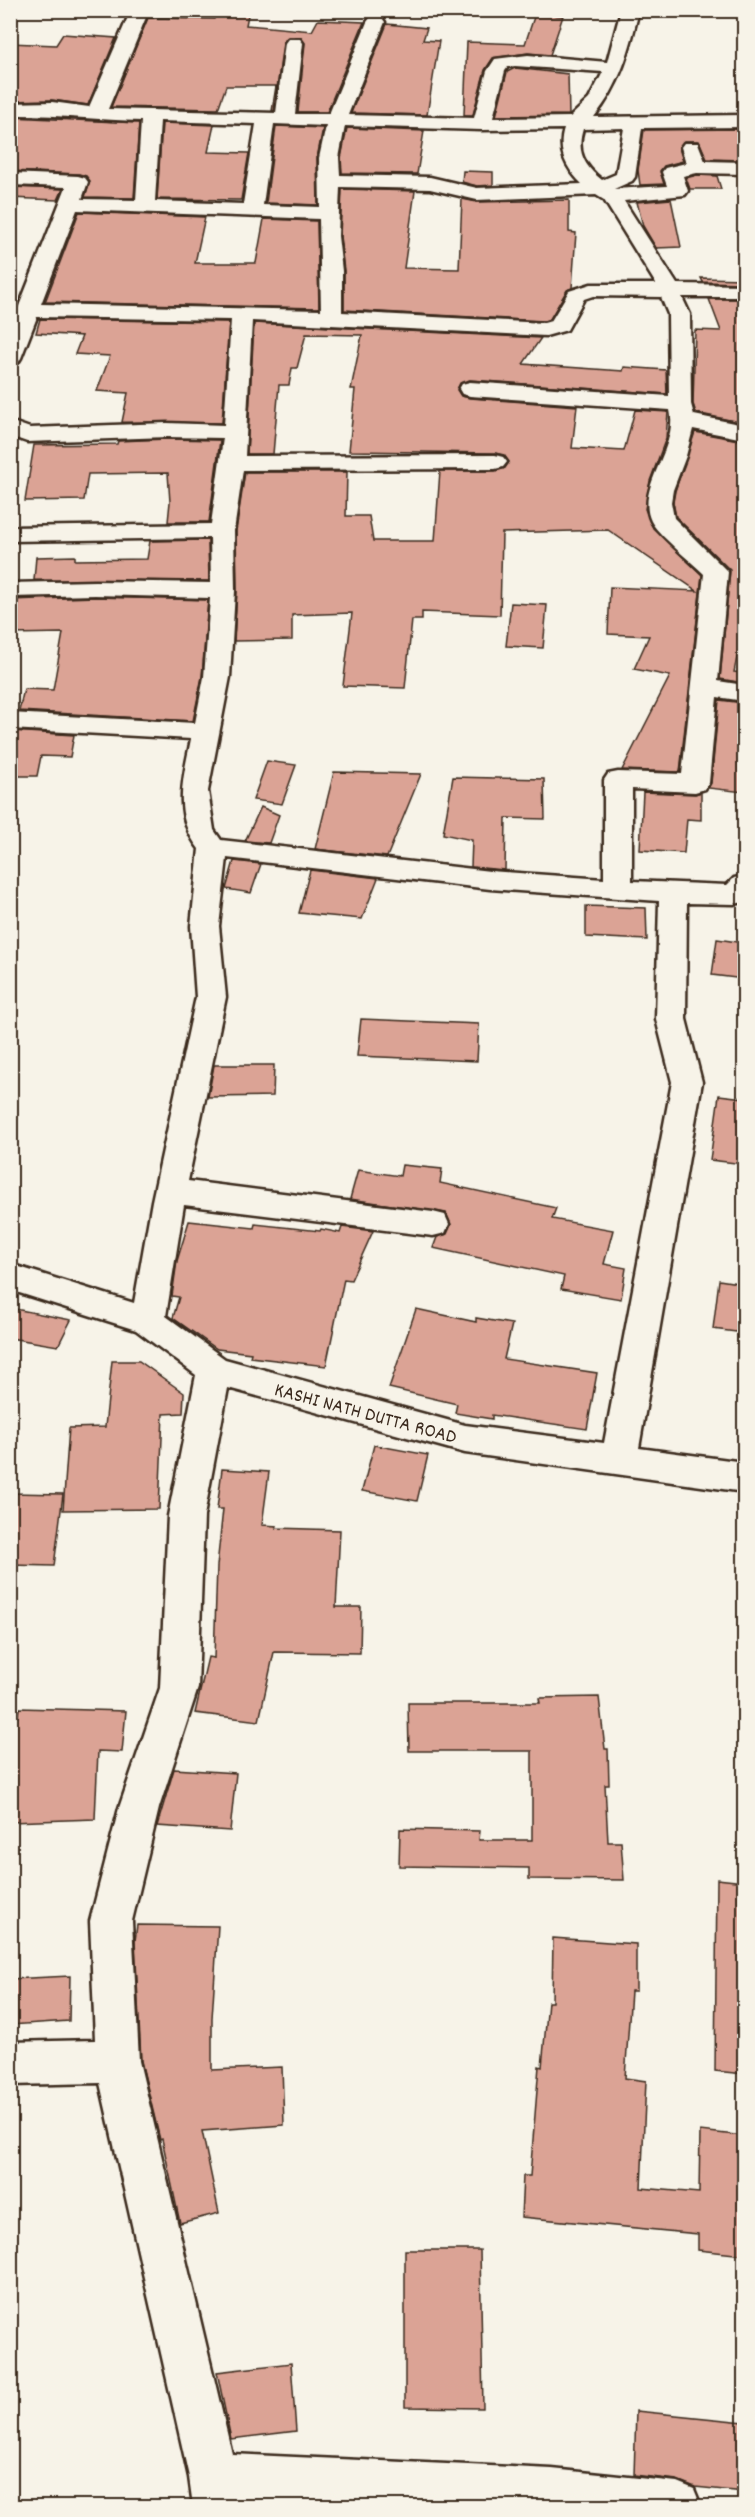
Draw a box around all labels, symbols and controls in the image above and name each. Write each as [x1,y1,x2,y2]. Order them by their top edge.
street label: KASHI NATH DUTTA ROAD [271,1377,459,1453]

